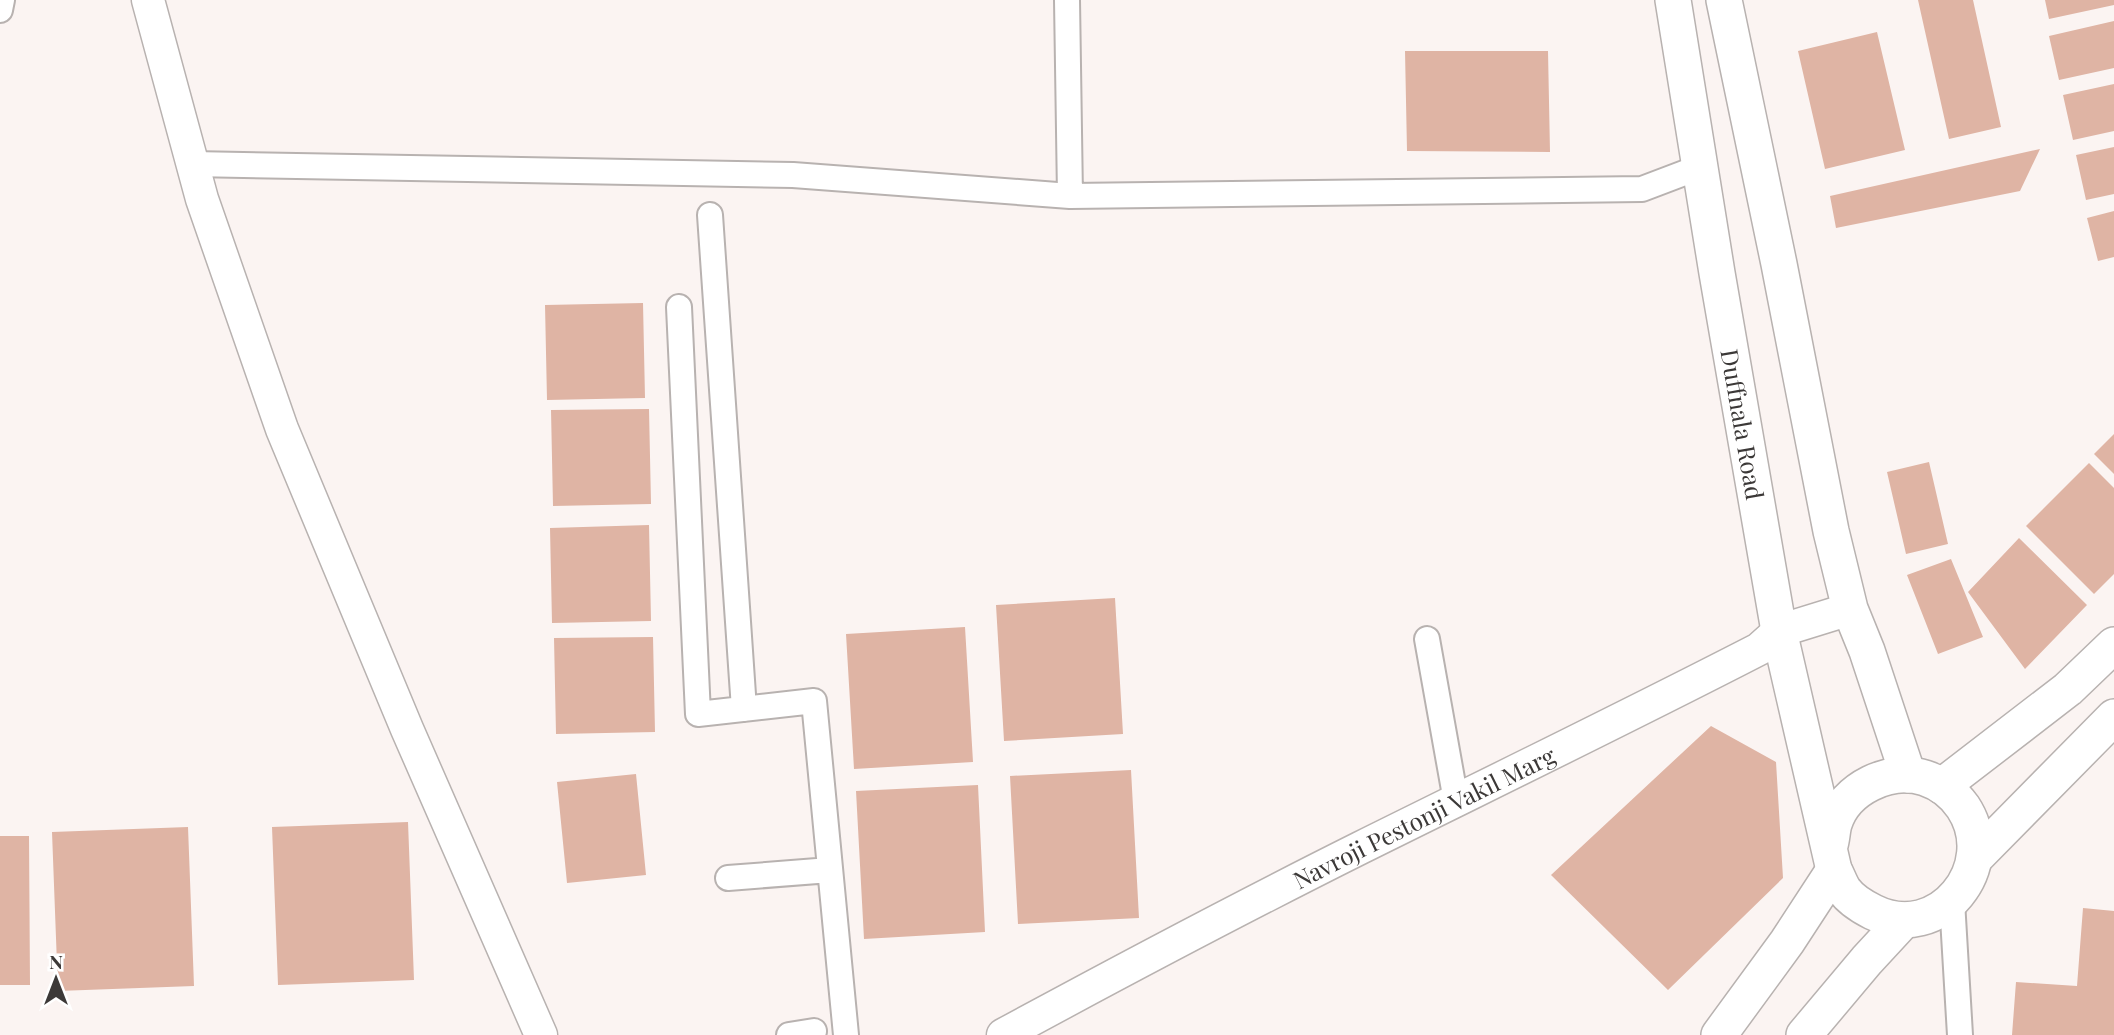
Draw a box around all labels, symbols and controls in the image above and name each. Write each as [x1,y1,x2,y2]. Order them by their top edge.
street label: Duffnala Road [1714,346,1772,502]
street label: Navroji Pestonji Vakil Marg [1287,738,1561,895]
north arrow [21,944,91,1014]
text: N [49,948,63,974]

